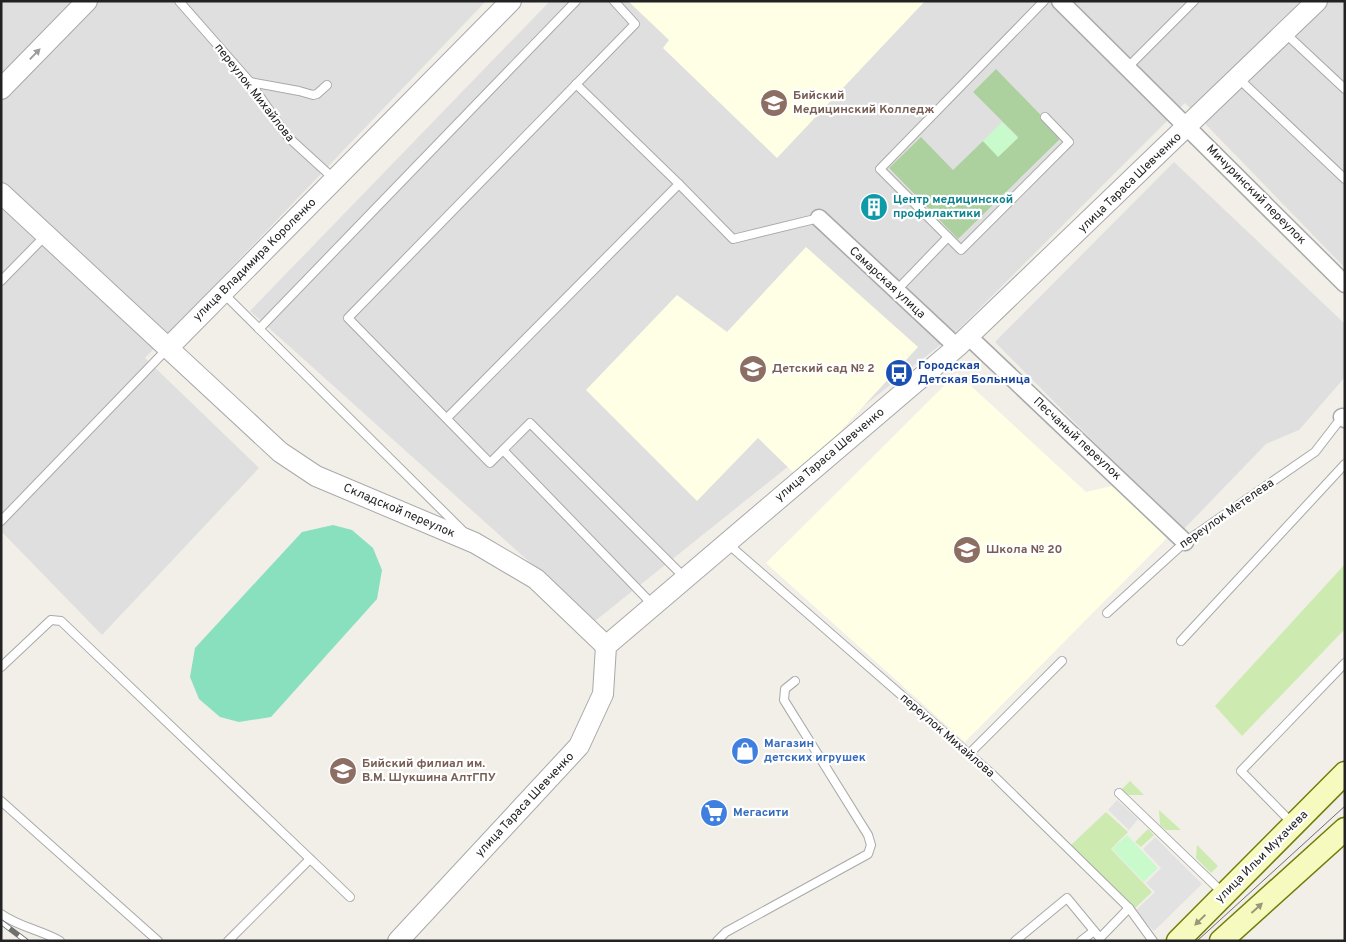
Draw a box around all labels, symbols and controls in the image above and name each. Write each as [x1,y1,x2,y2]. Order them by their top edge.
street label: переулок Михайлова [211,41,297,145]
one-way arrow [29,49,41,61]
school or university icon: Бийский Медицинский Колледж [759,88,789,118]
place label: Бийский Медицинский Колледж [793,88,935,118]
street label: улица Тараса Шевченко [1075,129,1185,237]
street label: Мичуринский переулок [1203,142,1310,249]
building icon: Центр медицинской профилактики [859,192,889,222]
place label: Центр медицинской профилактики [893,192,1013,222]
street label: улица Владимира Короленко [190,195,320,325]
street label: Самарская улица [845,243,929,323]
school or university icon: Детский сад № 2 [738,354,768,384]
bus stop icon: Городская Детская Больница [884,358,914,388]
place label: Городская Детская Больница [918,358,1030,388]
place label: Детский сад № 2 [772,361,875,377]
street label: Песчаный переулок [1030,394,1125,484]
street label: улица Тараса Шевченко [772,404,888,505]
street label: переулок Метелева [1176,475,1278,553]
street label: Складской переулок [341,480,458,542]
school or university icon: Школа № 20 [952,535,982,565]
place label: Школа № 20 [986,542,1063,558]
street label: переулок Михайлова [896,690,998,782]
shop icon: Магазин детских игрушек [730,736,760,766]
place label: Магазин детских игрушек [764,736,866,766]
street label: улица Тараса Шевченко [472,749,578,861]
school or university icon: Бийский филиал им. В.М. Шукшина АлтГПУ [328,756,358,786]
place label: Бийский филиал им. В.М. Шукшина АлтГПУ [362,756,496,786]
supermarket icon: Мегасити [699,798,729,828]
place label: Мегасити [733,805,789,821]
street label: улица Ильи Мухачева [1212,807,1312,907]
one-way arrow [1251,902,1263,914]
one-way arrow [1194,914,1206,926]

